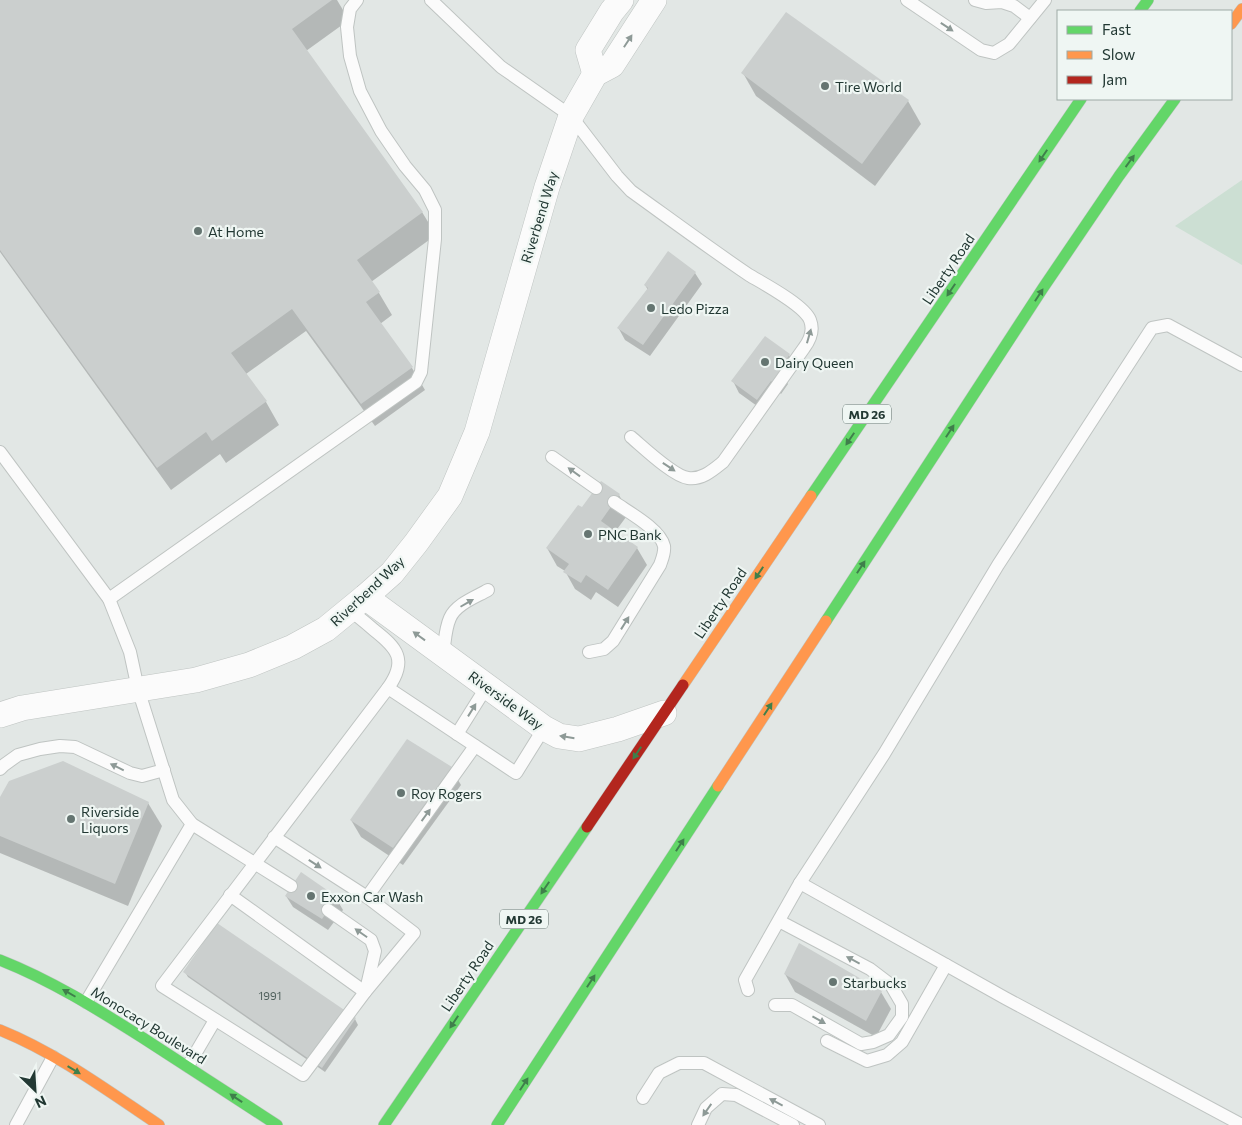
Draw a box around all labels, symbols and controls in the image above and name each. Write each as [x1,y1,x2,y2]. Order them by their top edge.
legend [1057,10,1232,100]
text: Fast [1102,20,1131,38]
one-way arrow [941,22,954,32]
one-way arrow [624,34,633,48]
text: Slow [1102,45,1135,63]
text: Jam [1102,70,1127,88]
place label: Tire World [835,78,902,95]
marker: Tire World [819,80,831,92]
one-way arrow [1038,149,1047,163]
one-way arrow [1125,154,1135,168]
street label: Riverbend Way [517,169,561,265]
place label: At Home [208,223,264,240]
marker: At Home [192,225,204,237]
street label: Liberty Road [918,231,978,307]
one-way arrow [946,283,956,297]
one-way arrow [1034,289,1043,302]
place label: Ledo Pizza [661,300,729,317]
marker: Ledo Pizza [645,302,657,314]
one-way arrow [805,329,813,344]
place label: Dairy Queen [775,354,854,371]
marker: Dairy Queen [759,356,771,368]
road number: MD 26 [843,404,891,424]
one-way arrow [945,425,955,438]
one-way arrow [845,432,855,446]
one-way arrow [662,462,675,472]
one-way arrow [568,467,581,478]
place label: PNC Bank [598,526,662,543]
marker: PNC Bank [582,528,594,540]
street label: Riverbend Way [326,552,408,630]
one-way arrow [856,561,866,574]
street label: Liberty Road [690,565,750,641]
one-way arrow [754,567,764,580]
one-way arrow [460,598,473,607]
one-way arrow [620,616,629,629]
one-way arrow [413,631,426,642]
street label: Riverside Way [465,667,547,733]
one-way arrow [764,702,773,716]
one-way arrow [468,704,477,717]
one-way arrow [559,733,575,741]
one-way arrow [632,746,641,760]
one-way arrow [110,763,124,771]
place label: Roy Rogers [411,785,482,802]
marker: Roy Rogers [395,787,407,799]
place label: Riverside Liquors [81,803,139,836]
one-way arrow [421,808,431,822]
marker: Riverside Liquors [65,813,77,825]
one-way arrow [675,839,684,852]
one-way arrow [309,859,322,868]
one-way arrow [540,881,550,894]
place label: Exxon Car Wash [321,888,423,905]
marker: Exxon Car Wash [305,890,317,902]
road number: MD 26 [500,910,548,929]
one-way arrow [354,928,368,938]
street label: Liberty Road [437,938,497,1014]
one-way arrow [846,956,860,964]
place label: Starbucks [843,974,907,991]
one-way arrow [586,975,596,988]
marker: Starbucks [827,976,839,988]
street label: Monocacy Boulevard [88,983,210,1067]
one-way arrow [62,988,76,997]
house number: 1991 [259,989,281,1002]
one-way arrow [449,1015,459,1029]
one-way arrow [812,1016,827,1024]
north arrow [10,1065,60,1115]
one-way arrow [67,1065,80,1074]
one-way arrow [519,1078,529,1091]
text: N [32,1092,49,1112]
one-way arrow [229,1093,243,1103]
one-way arrow [769,1098,784,1106]
one-way arrow [702,1103,711,1117]

